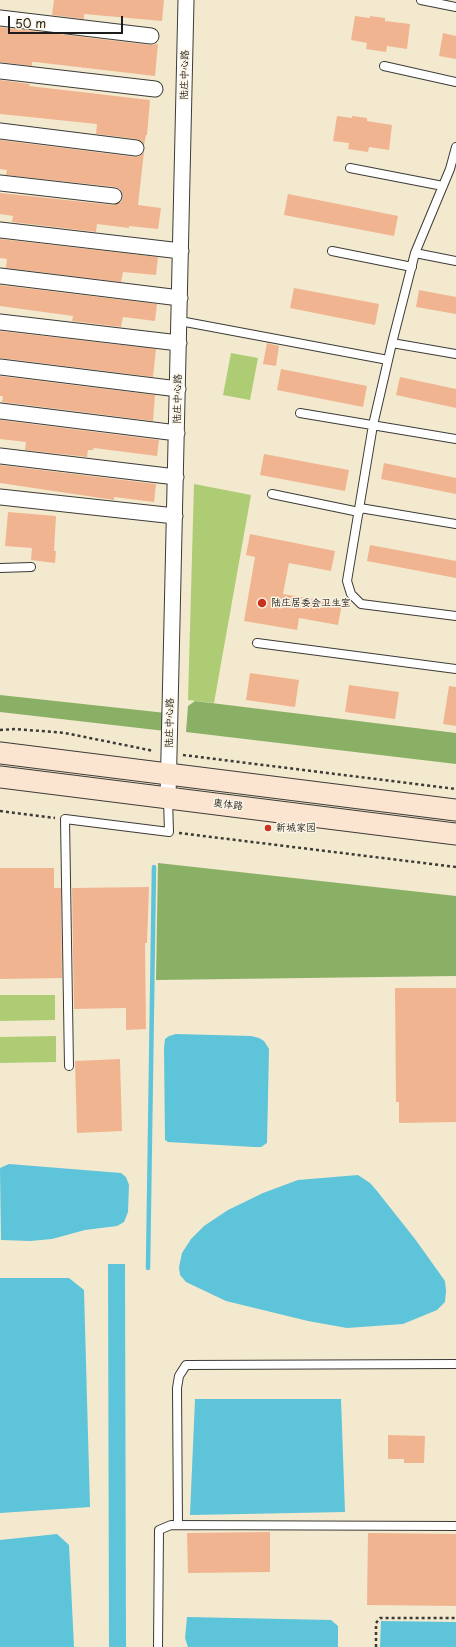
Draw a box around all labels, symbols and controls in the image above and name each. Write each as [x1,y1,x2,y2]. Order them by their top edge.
scale bar [10,8,125,34]
text: 50 m [15,14,46,32]
street label: 陆庄中心路 [179,50,191,100]
street label: 陆庄中心路 [172,374,184,424]
marker: 陆庄居委会卫生室 [256,597,268,609]
place label: 陆庄居委会卫生室 [271,597,351,609]
street label: 陆庄中心路 [164,698,176,748]
street label: 奥体路 [212,797,244,813]
place label: 新城家园 [276,822,316,834]
marker: 新城家园 [263,823,273,833]

